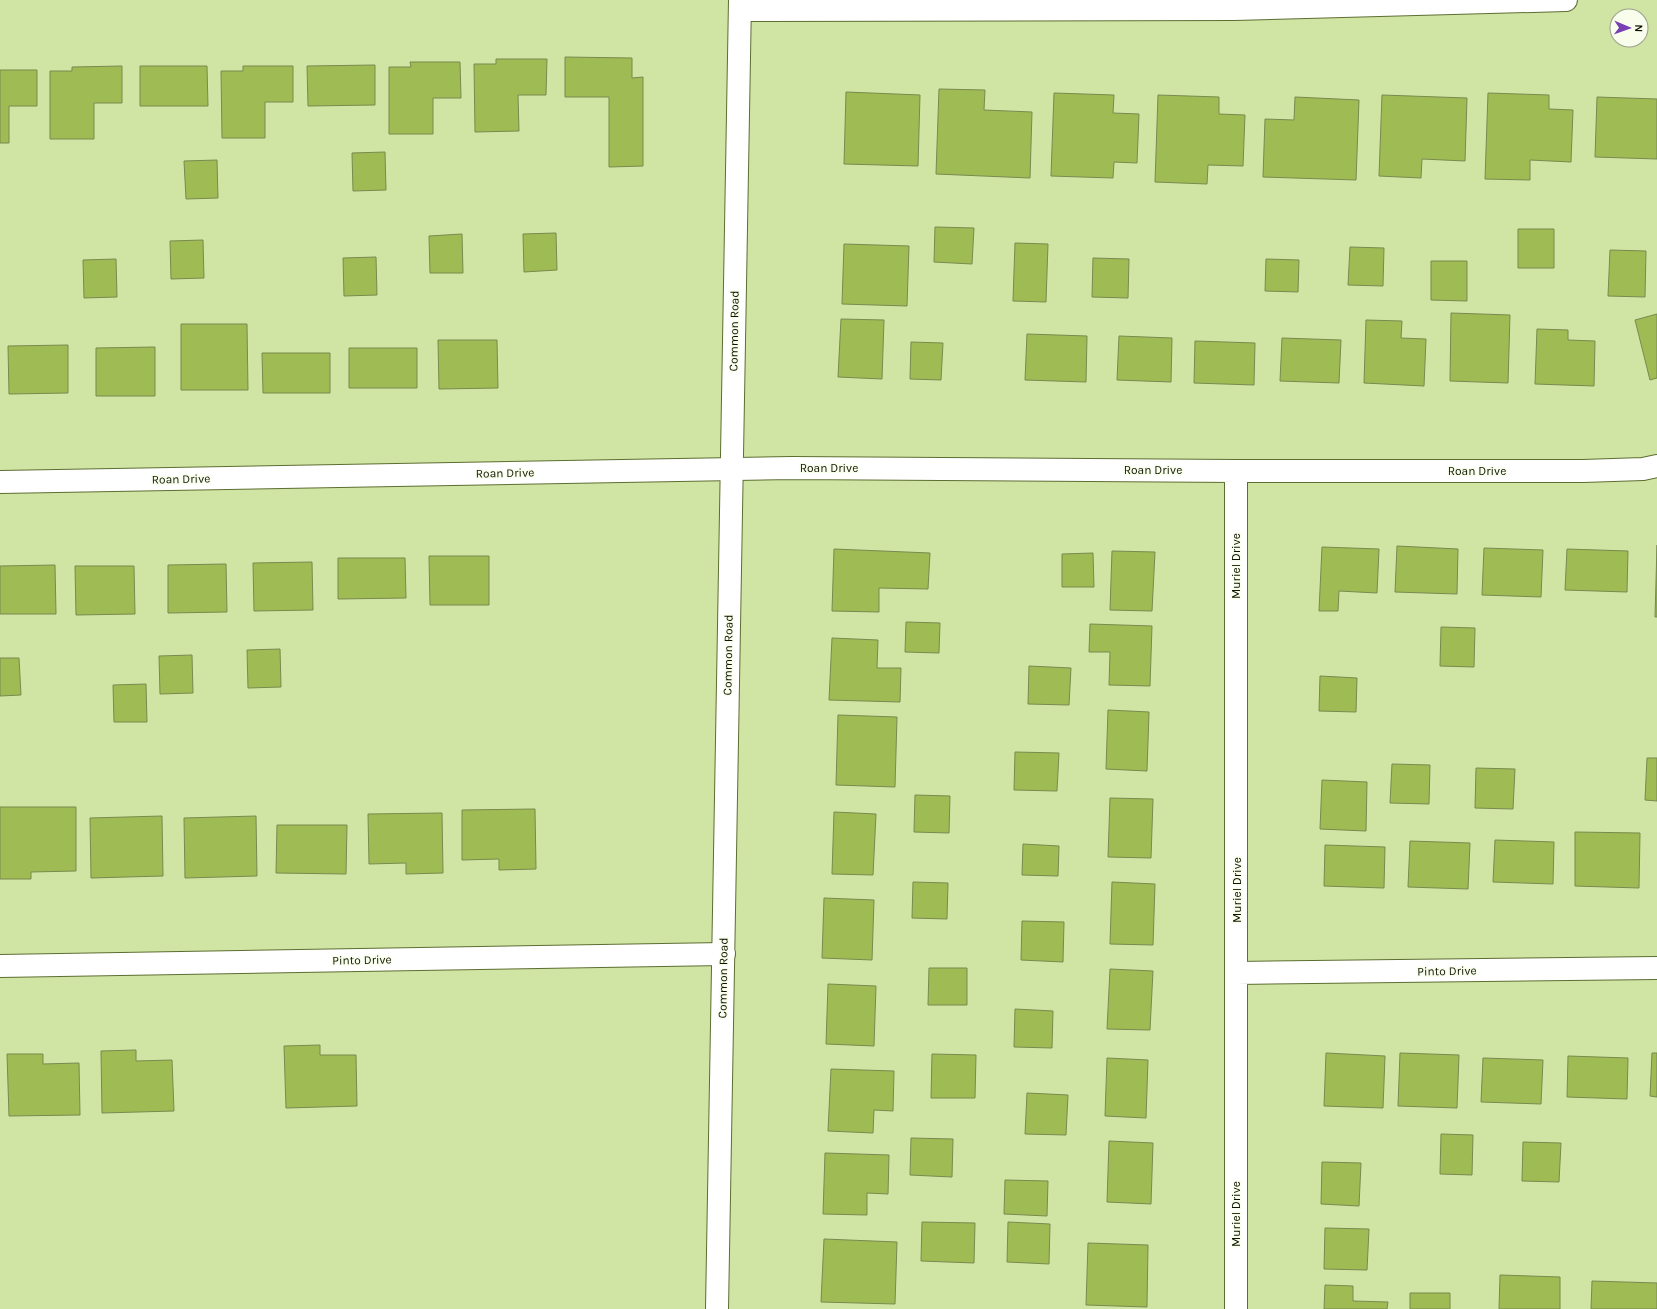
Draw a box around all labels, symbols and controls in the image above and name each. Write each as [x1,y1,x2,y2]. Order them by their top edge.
north arrow [1609,8,1649,48]
text: N [1632,24,1645,33]
street label: Common Road [726,291,742,371]
street label: Roan Drive [800,461,858,475]
street label: Roan Drive [1124,463,1182,477]
street label: Roan Drive [1448,464,1506,478]
street label: Roan Drive [476,465,534,481]
street label: Roan Drive [152,471,210,487]
street label: Muriel Drive [1229,533,1243,599]
street label: Common Road [720,615,736,695]
street label: Muriel Drive [1230,857,1244,923]
street label: Common Road [715,938,731,1018]
street label: Pinto Drive [332,952,392,968]
street label: Pinto Drive [1417,963,1477,979]
street label: Muriel Drive [1229,1181,1243,1247]

